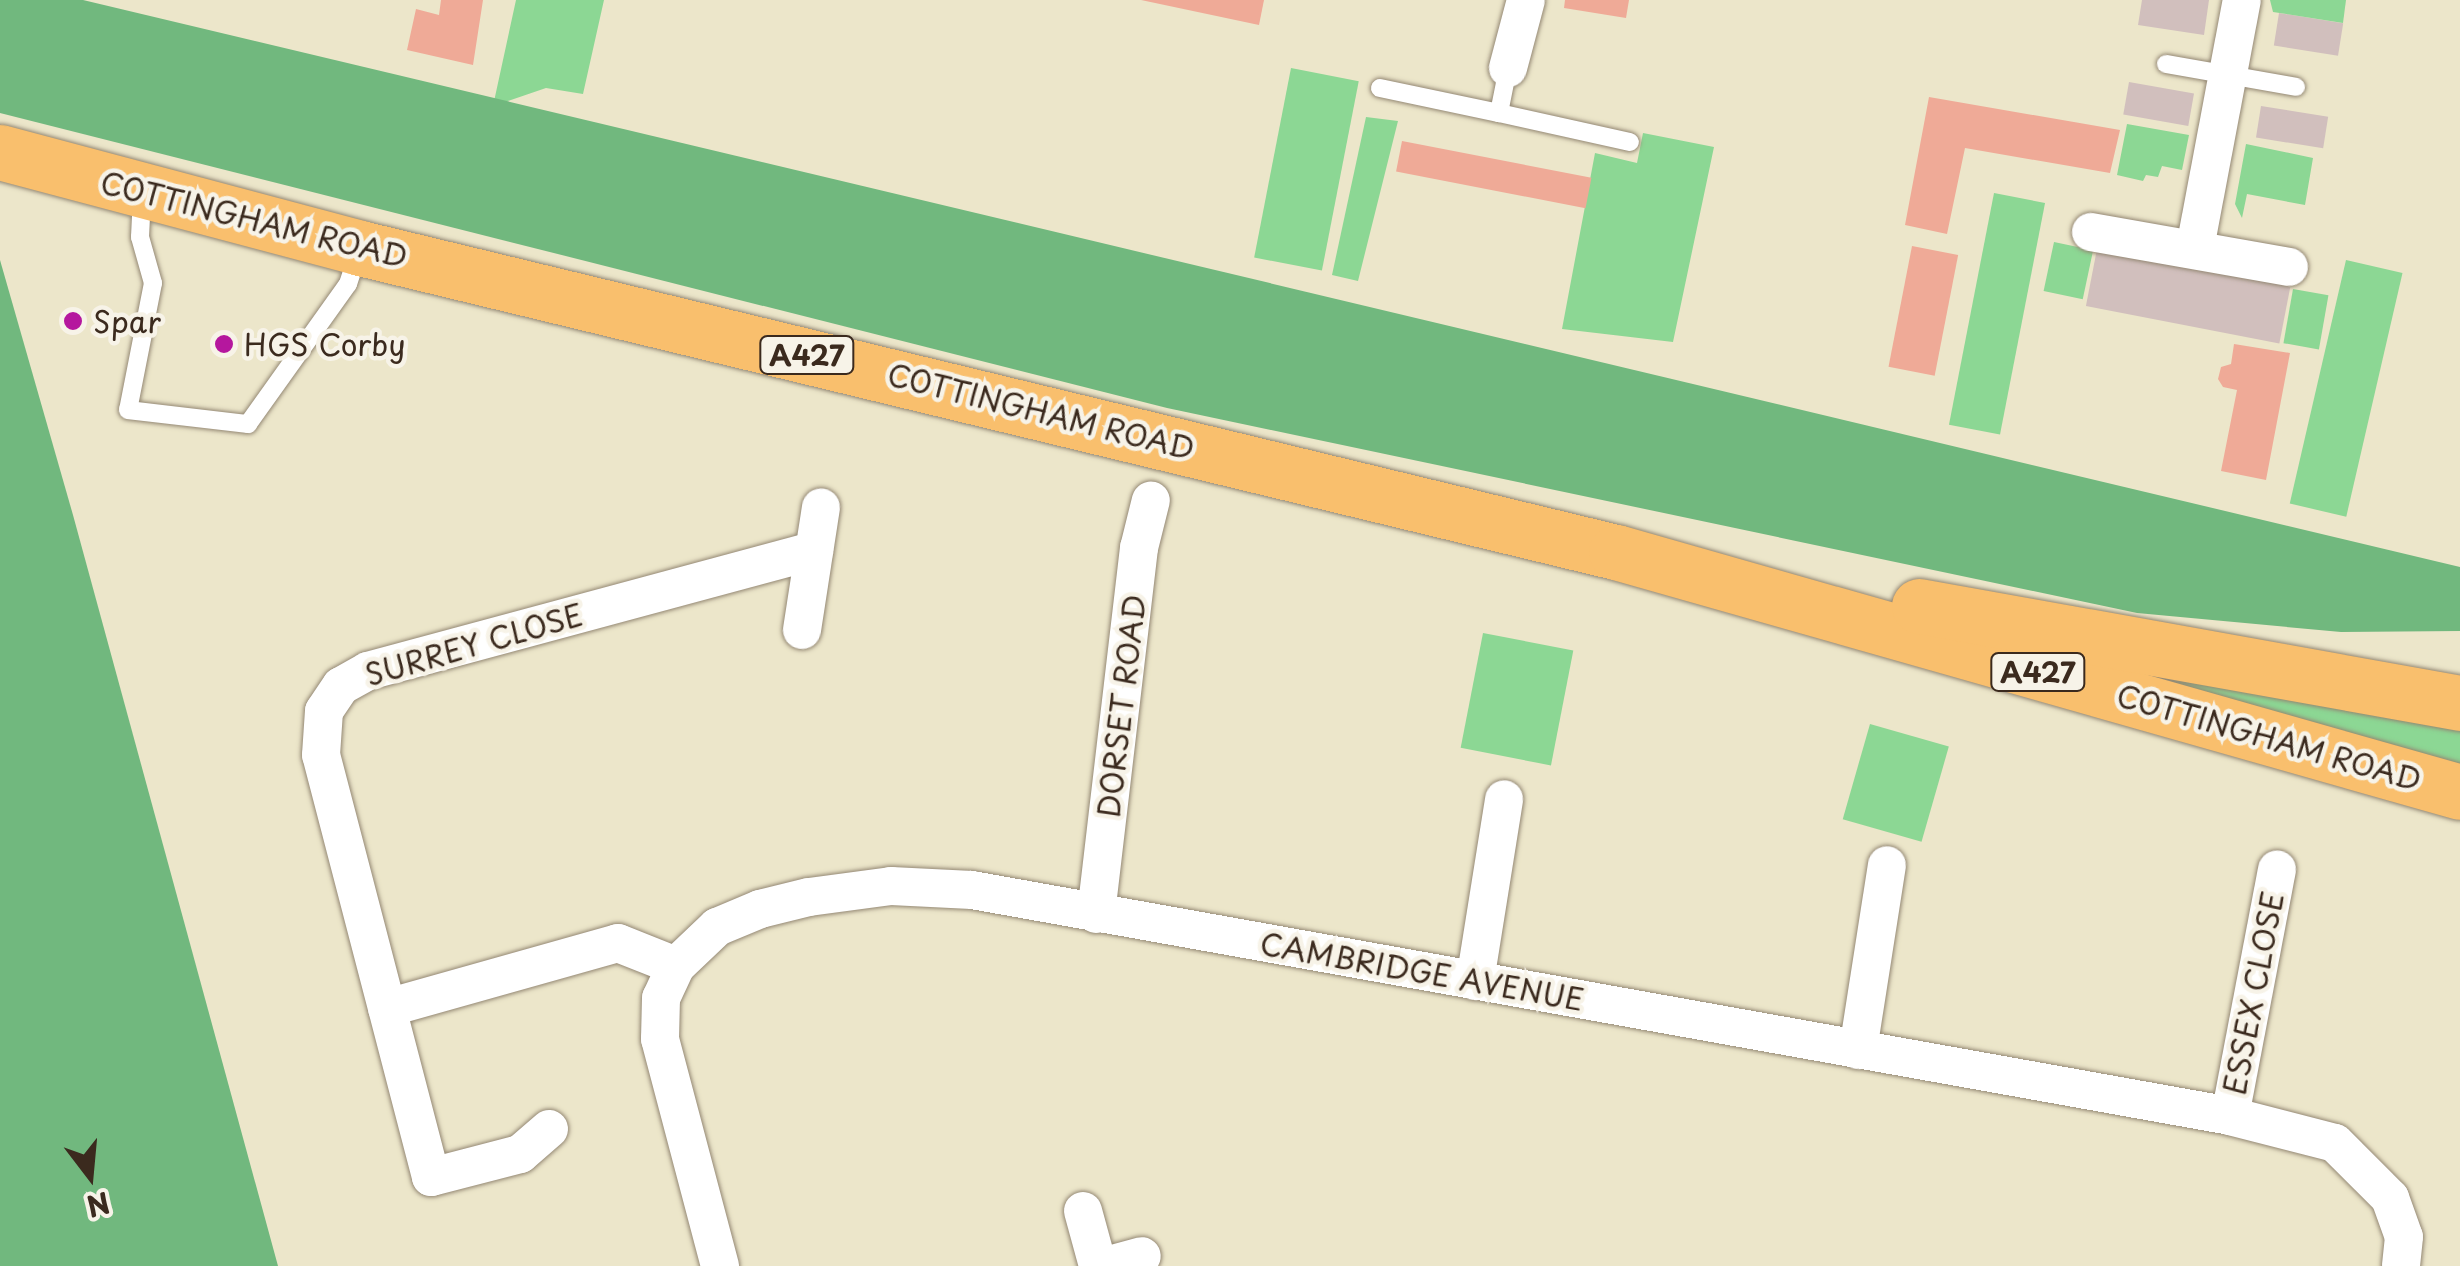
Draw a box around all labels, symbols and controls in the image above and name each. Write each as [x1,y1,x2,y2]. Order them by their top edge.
street label: COTTINGHAM ROAD [96,163,412,275]
place label: Spar [93,303,161,339]
marker: Spar [62,310,84,332]
place label: HGS Corby [244,326,408,362]
road number: A427 [757,332,857,378]
marker: HGS Corby [213,333,235,355]
street label: COTTINGHAM ROAD [883,355,1199,467]
street label: DORSET ROAD [1089,592,1153,820]
street label: SURREY CLOSE [359,595,589,693]
road number: A427 [1988,649,2088,695]
street label: COTTINGHAM ROAD [2112,676,2426,798]
street label: ESSEX CLOSE [2216,889,2290,1097]
street label: CAMBRIDGE AVENUE [1257,925,1587,1017]
north arrow [40,1126,140,1226]
text: N [82,1182,115,1229]

